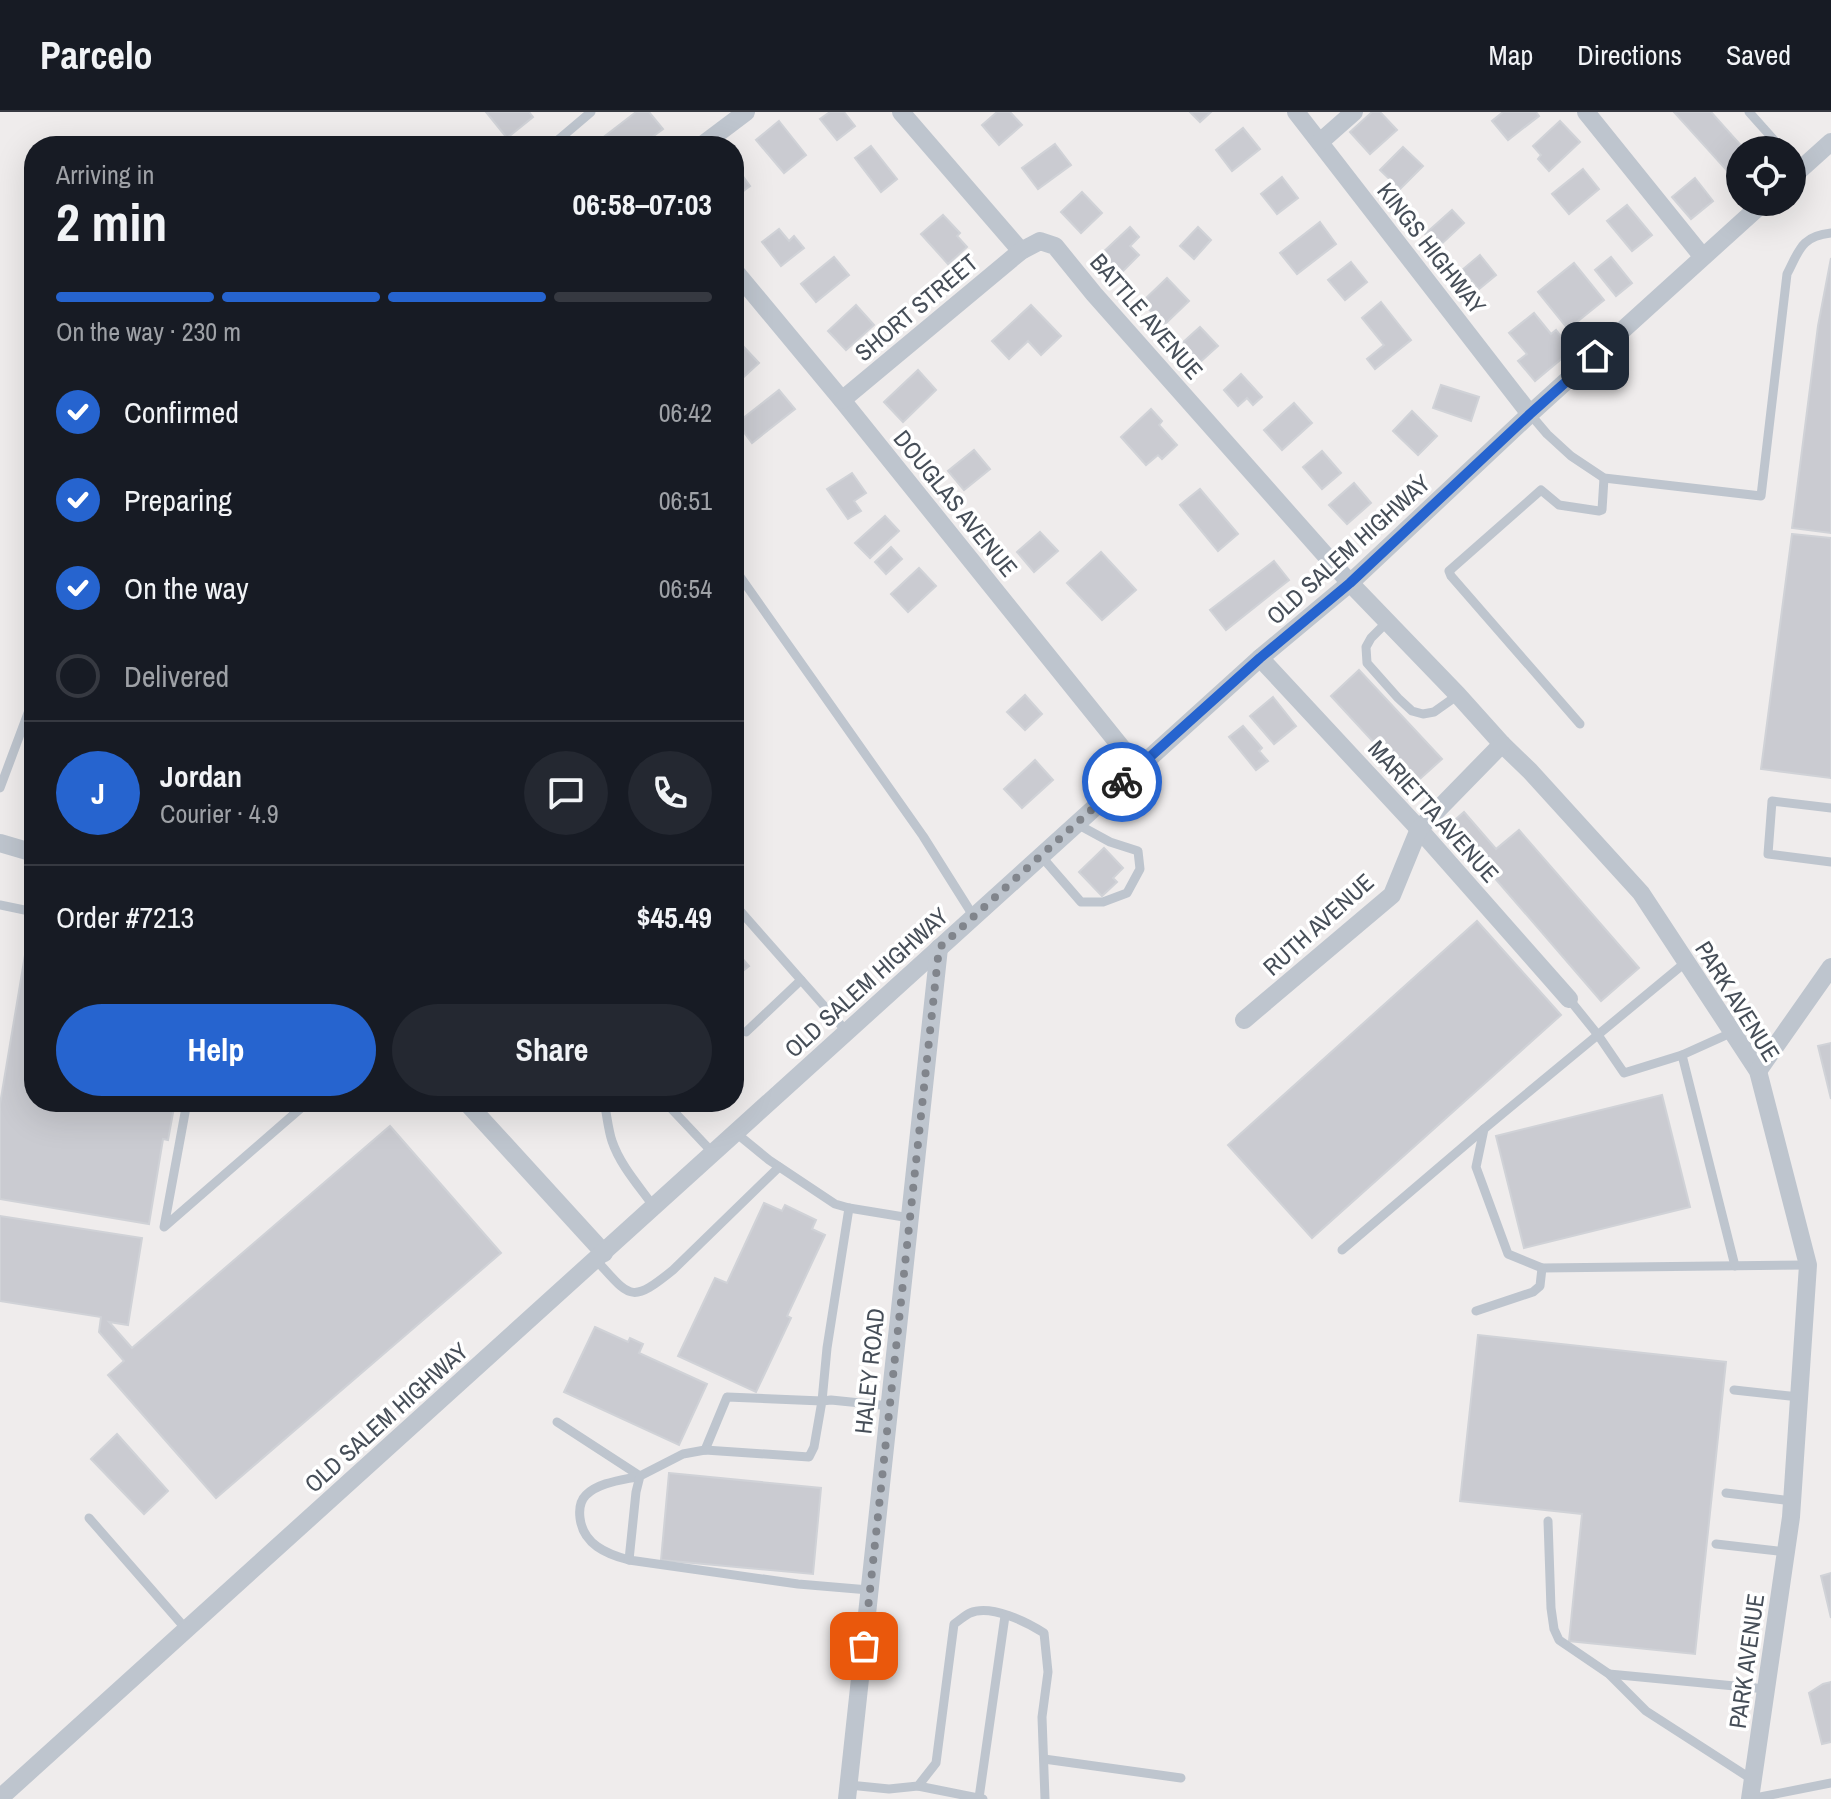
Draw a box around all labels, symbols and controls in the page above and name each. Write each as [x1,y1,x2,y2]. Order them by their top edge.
text: Parcelo [40,30,153,81]
text: Map [1489,36,1533,74]
text: Directions [1577,36,1682,74]
text: Saved [1726,36,1791,74]
map controls [1726,136,1806,216]
button: locate [1726,136,1806,216]
text: Arriving in [56,157,154,192]
street label: KINGS HIGHWAY [1371,176,1493,320]
text: 06:58–07:03 [573,184,712,224]
text: 2 min [56,187,167,257]
street label: SHORT STREET [848,246,984,368]
street label: BATTLE AVENUE [1083,246,1211,386]
text: On the way · 230 m [56,314,241,349]
pin [1561,322,1629,390]
icon: home [1573,334,1617,378]
icon: check [56,390,100,434]
text: Confirmed [124,392,239,432]
text: 06:42 [659,395,712,430]
street label: DOUGLAS AVENUE [887,423,1025,583]
street label: OLD SALEM HIGHWAY [1259,467,1437,631]
icon: check [56,478,100,522]
text: Preparing [124,480,232,520]
text: 06:51 [659,483,712,518]
icon: check [56,566,100,610]
text: On the way [124,568,248,608]
text: 06:54 [659,571,712,606]
text: Delivered [124,656,229,696]
street label: MARIETTA AVENUE [1362,733,1506,889]
courier [1082,742,1162,822]
button: chat [524,751,608,835]
button: phone [628,751,712,835]
text: Jordan [160,756,242,796]
icon: bike [1100,760,1144,804]
text: J [91,773,105,813]
text: Courier · 4.9 [160,796,279,831]
street label: RUTH AVENUE [1256,866,1380,982]
text: Order #7213 [56,897,194,937]
text: $45.49 [637,897,712,937]
street label: OLD SALEM HIGHWAY [777,900,955,1064]
street label: PARK AVENUE [1688,935,1788,1067]
button: Help [56,1004,376,1096]
button: Share [392,1004,712,1096]
street label: HALEY ROAD [846,1306,892,1436]
street label: OLD SALEM HIGHWAY [297,1335,475,1499]
street label: PARK AVENUE [1721,1591,1771,1731]
pin [830,1612,898,1680]
icon: bag [842,1624,886,1668]

